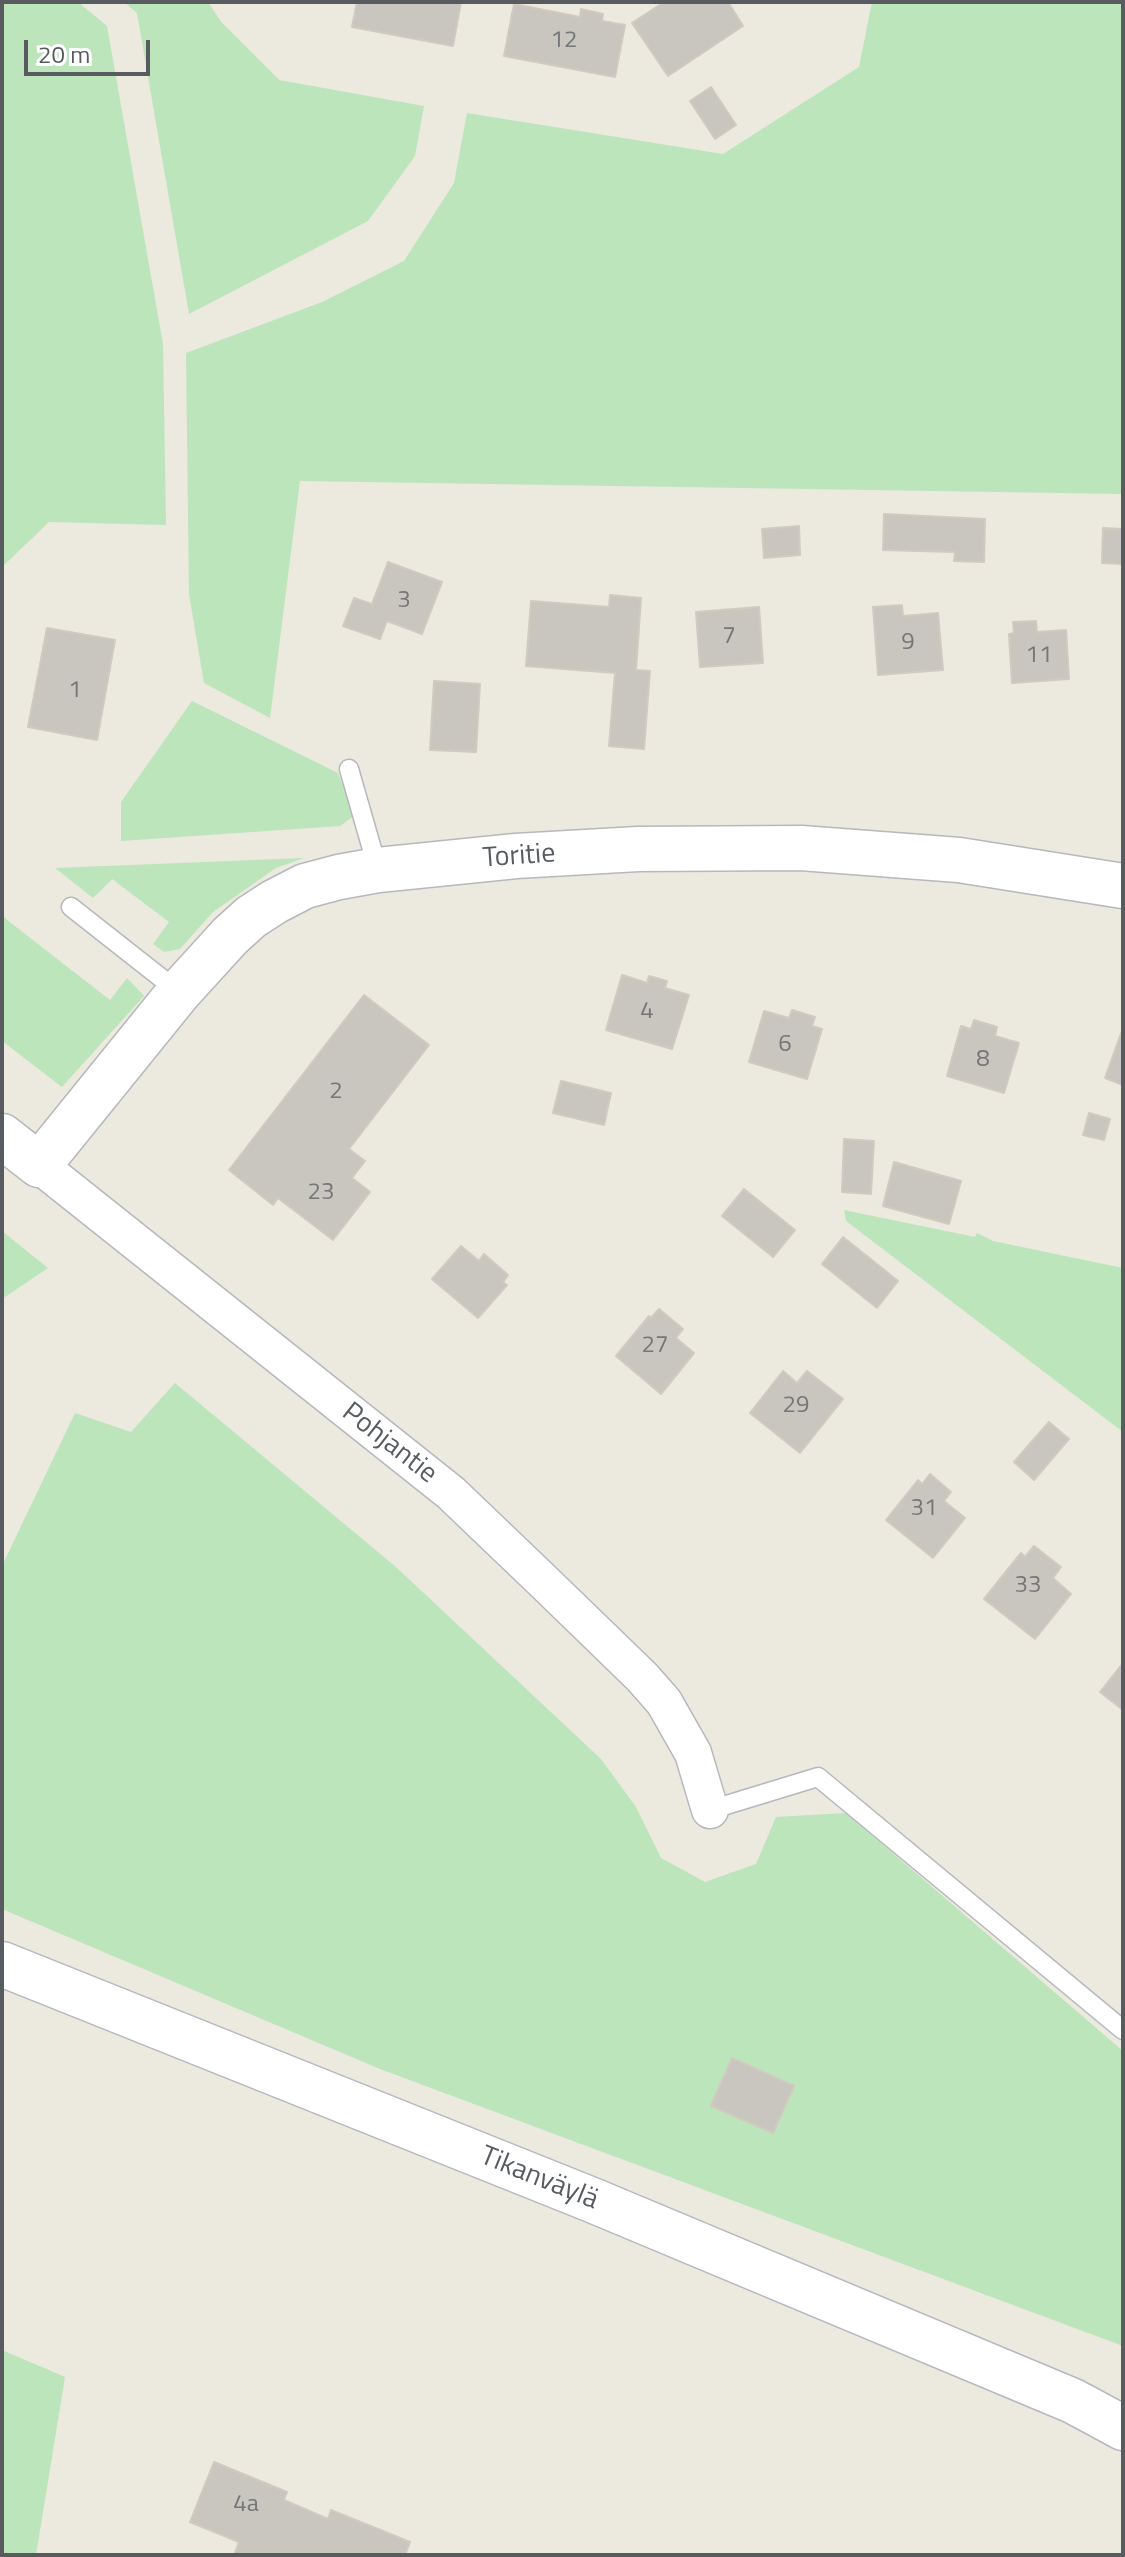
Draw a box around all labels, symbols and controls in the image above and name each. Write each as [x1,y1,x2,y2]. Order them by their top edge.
scale bar [28,24,154,74]
house number: 12 [551,27,577,55]
text: 20 m [38,36,90,72]
house number: 3 [397,587,411,615]
house number: 7 [722,623,736,651]
house number: 9 [901,629,915,657]
house number: 11 [1026,642,1052,670]
house number: 1 [68,677,82,705]
street label: Toritie [481,838,557,876]
house number: 4 [640,998,654,1026]
house number: 6 [778,1031,792,1059]
house number: 8 [976,1046,990,1074]
house number: 2 [329,1078,343,1106]
house number: 23 [308,1179,334,1207]
house number: 27 [642,1332,668,1360]
house number: 29 [783,1392,809,1420]
street label: Pohjantie [335,1396,443,1492]
house number: 31 [911,1495,937,1523]
house number: 33 [1015,1572,1041,1600]
street label: Tikanväylä [475,2140,603,2218]
house number: 4a [233,2491,259,2519]

